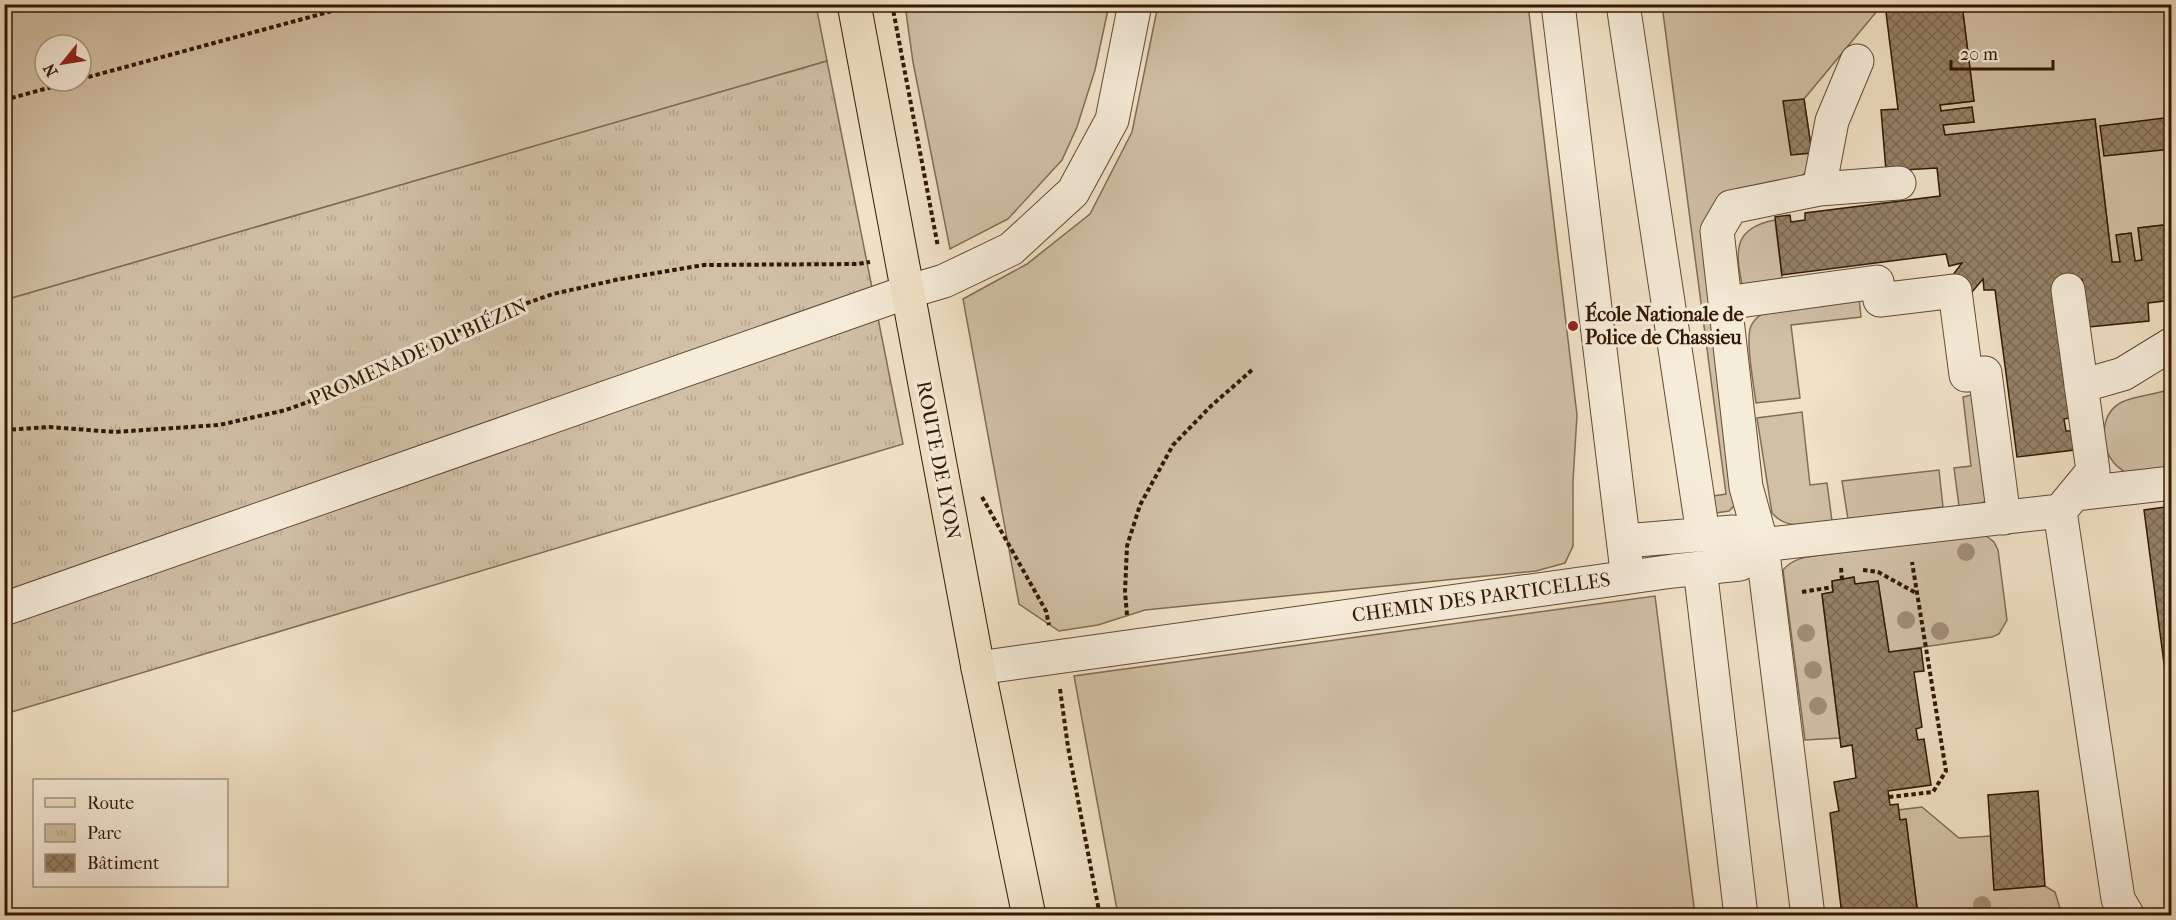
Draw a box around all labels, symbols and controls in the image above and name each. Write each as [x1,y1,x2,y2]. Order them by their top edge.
north arrow [33,33,93,93]
scale bar [1951,33,2053,71]
text: 20 m [1960,44,1998,65]
text: N [39,59,62,80]
street label: PROMENADE DU BIÉZIN [305,293,531,411]
place label: École Nationale de Police de Chassieu [1585,301,1744,349]
marker: École Nationale de Police de Chassieu [1566,319,1580,333]
street label: ROUTE DE LYON [912,379,965,541]
street label: CHEMIN DES PARTICELLES [1351,568,1612,627]
legend [33,779,228,887]
text: Route [87,793,134,814]
text: Parc [87,823,122,844]
text: Bâtiment [87,853,160,874]

